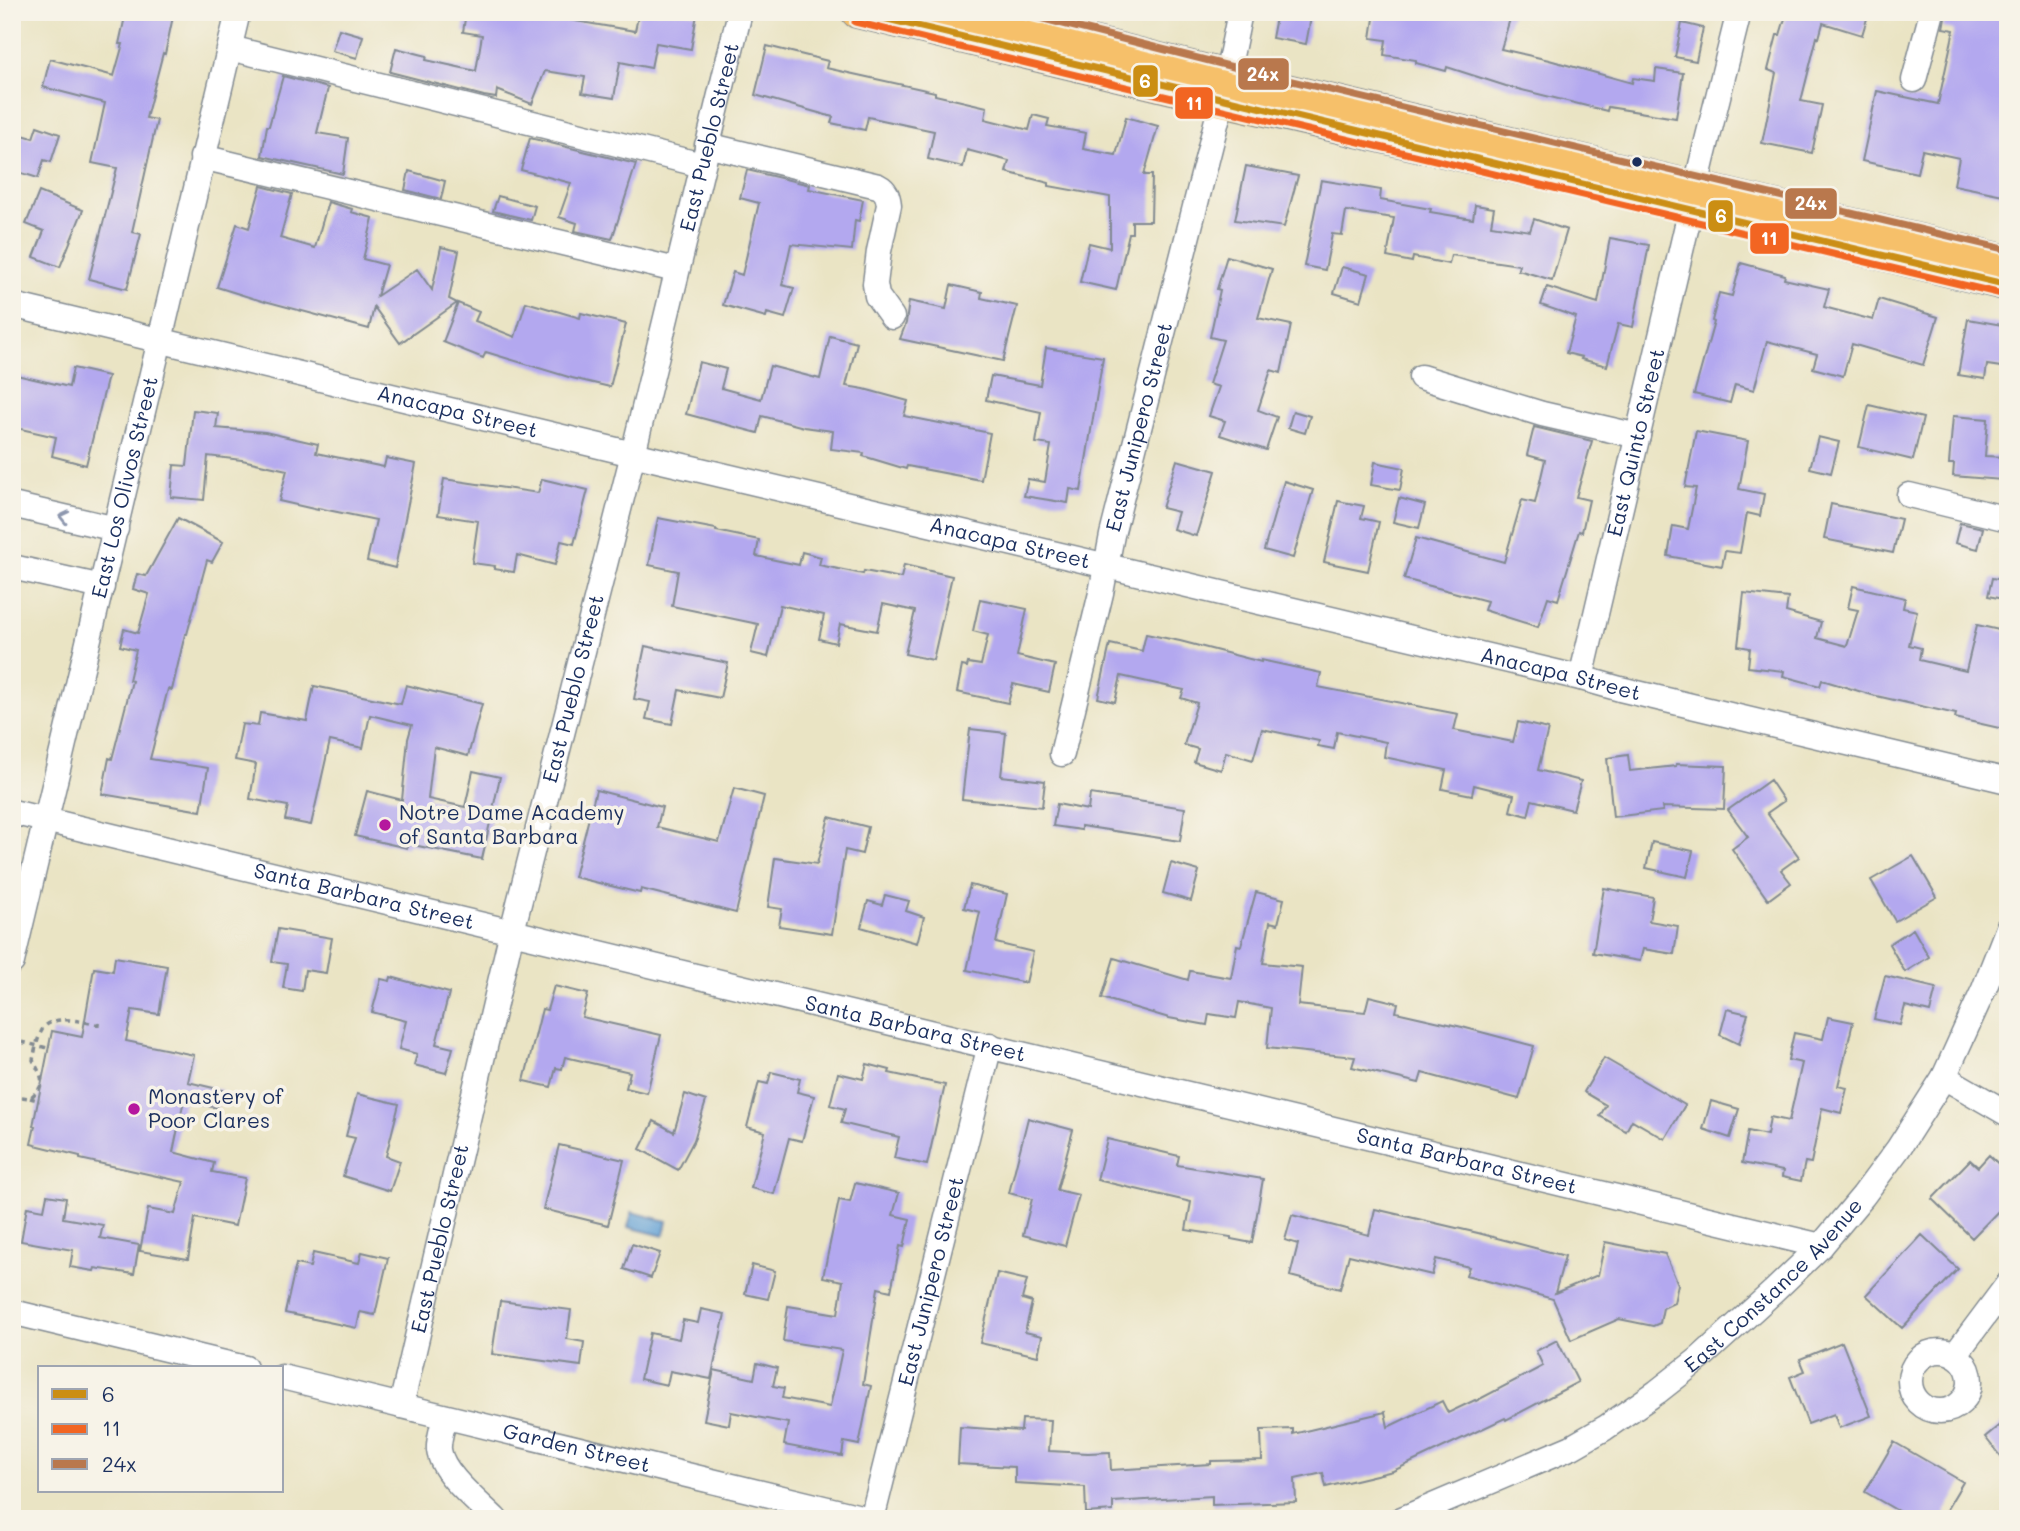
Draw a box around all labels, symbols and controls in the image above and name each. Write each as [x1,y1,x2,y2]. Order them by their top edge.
street label: East Pueblo Street [672,40,744,234]
line badge: 24x [1237,57,1290,91]
text: 24x [1247,61,1279,86]
line badge: 6 [1132,64,1159,98]
text: 6 [1139,68,1151,93]
line badge: 11 [1174,86,1214,120]
text: 11 [1186,90,1202,115]
unlabelled marker [1630,155,1644,169]
line badge: 24x [1784,187,1838,220]
text: 24x [1795,190,1827,215]
line badge: 6 [1707,199,1734,233]
text: 6 [1715,203,1727,228]
line badge: 11 [1749,222,1790,255]
text: 11 [1761,225,1777,250]
street label: East Junipero Street [1098,319,1177,534]
street label: East Quinto Street [1600,345,1670,539]
street label: East Los Olivos Street [84,373,163,601]
street label: Anacapa Street [375,378,541,443]
one-way arrow [58,510,70,525]
street label: Anacapa Street [927,510,1093,574]
street label: East Pueblo Street [535,591,609,785]
street label: Anacapa Street [1478,640,1644,706]
place label: Notre Dame Academy of Santa Barbara [399,798,624,849]
marker: Notre Dame Academy of Santa Barbara [377,817,393,833]
street label: Santa Barbara Street [251,855,477,934]
street label: Santa Barbara Street [803,988,1029,1067]
place label: Monastery of Poor Clares [148,1082,284,1133]
marker: Monastery of Poor Clares [126,1101,142,1117]
street label: Santa Barbara Street [1354,1120,1580,1199]
street label: East Pueblo Street [404,1141,474,1335]
street label: East Junipero Street [891,1173,969,1388]
street label: East Constance Avenue [1678,1192,1868,1378]
legend [38,1366,284,1492]
text: 6 [102,1380,115,1407]
text: 11 [102,1414,121,1441]
street label: Garden Street [500,1416,653,1478]
text: 24x [102,1450,137,1477]

